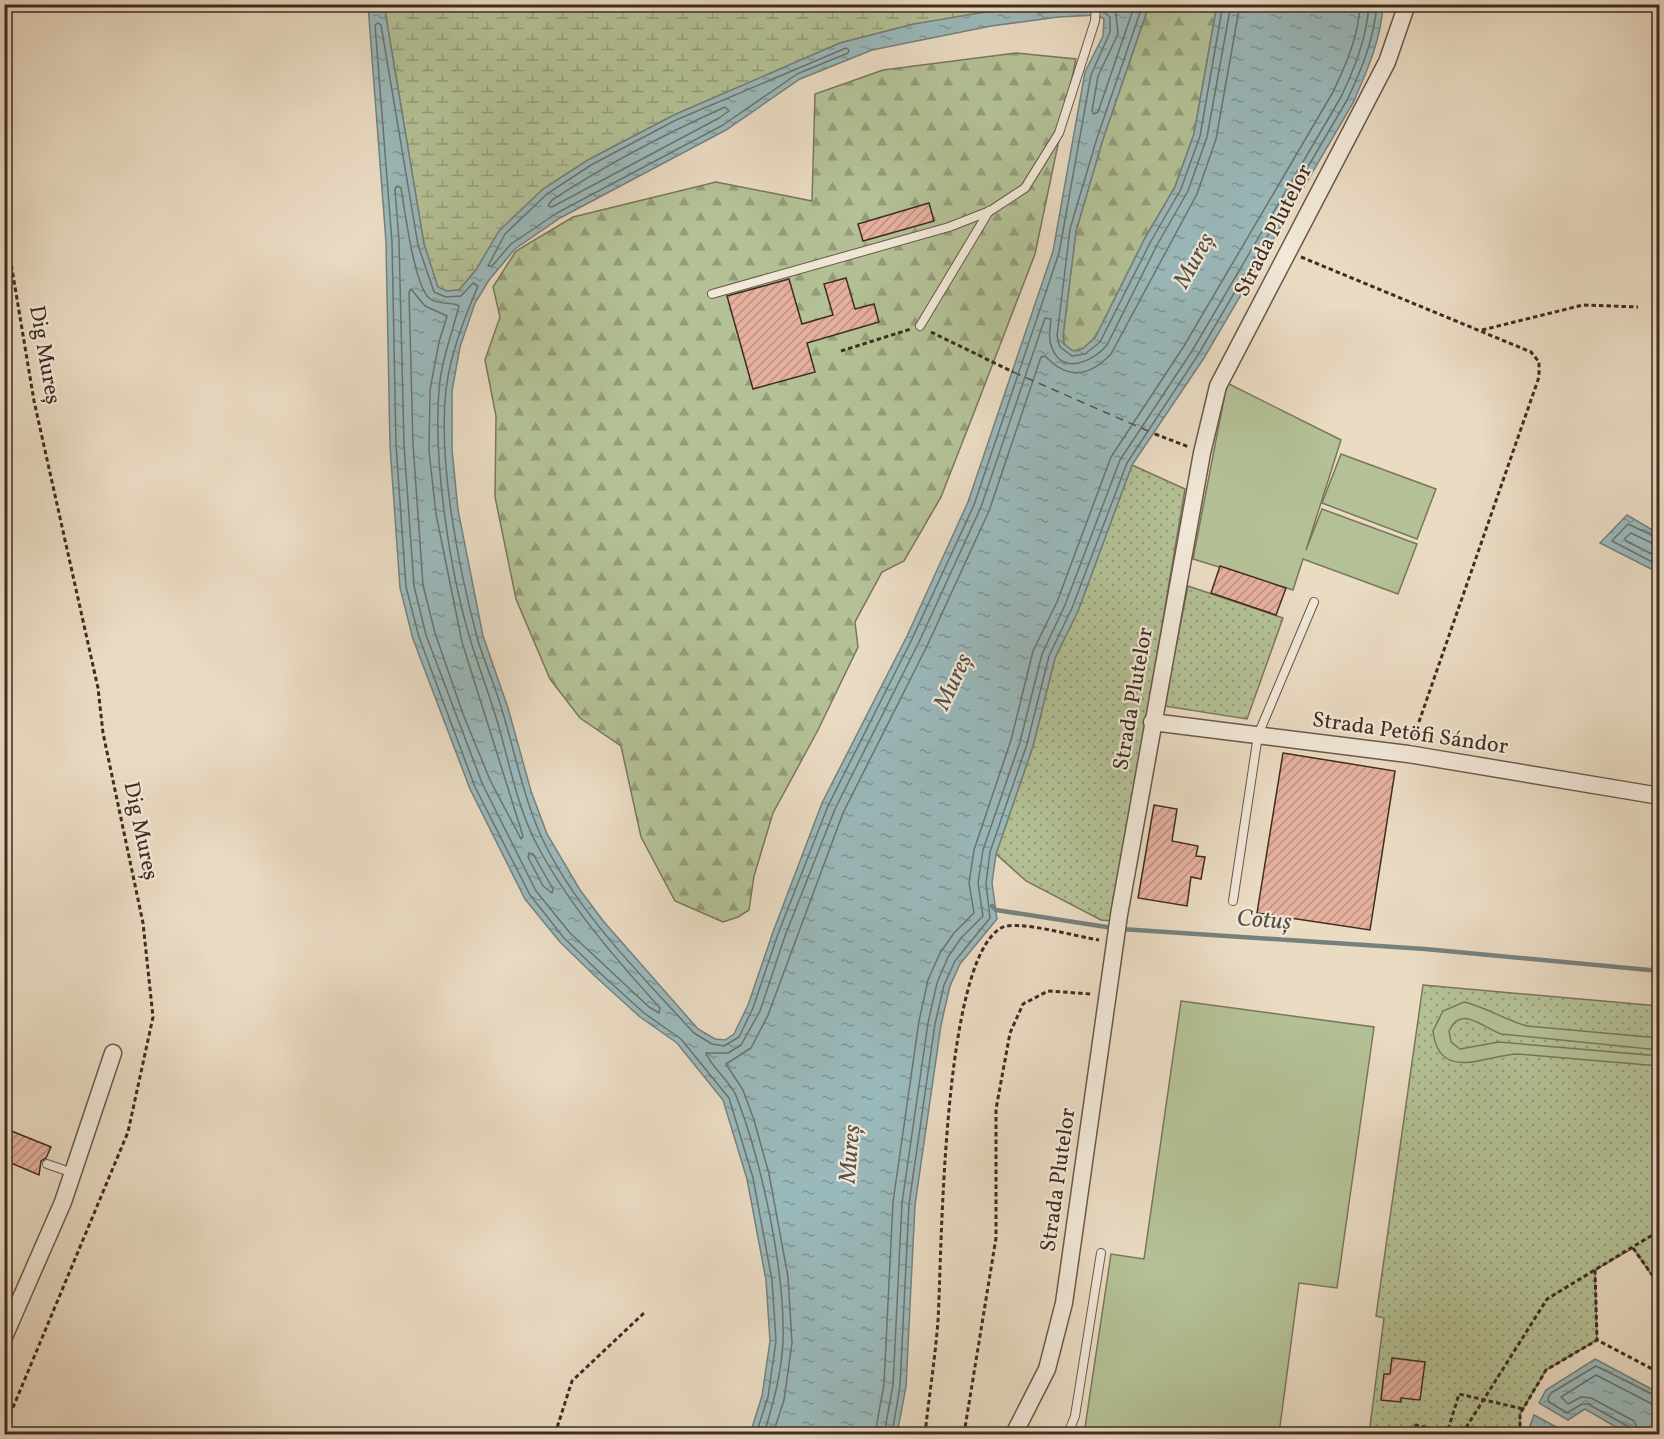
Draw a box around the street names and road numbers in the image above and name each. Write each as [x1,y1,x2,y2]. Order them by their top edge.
street label: Strada Plutelor [1227,159,1321,303]
street label: Dig Mureș [20,303,68,407]
street label: Strada Plutelor [1106,625,1162,773]
street label: Strada Petöfi Sándor [1310,705,1510,763]
street label: Dig Mureș [114,779,166,883]
street label: Strada Plutelor [1034,1106,1084,1254]

